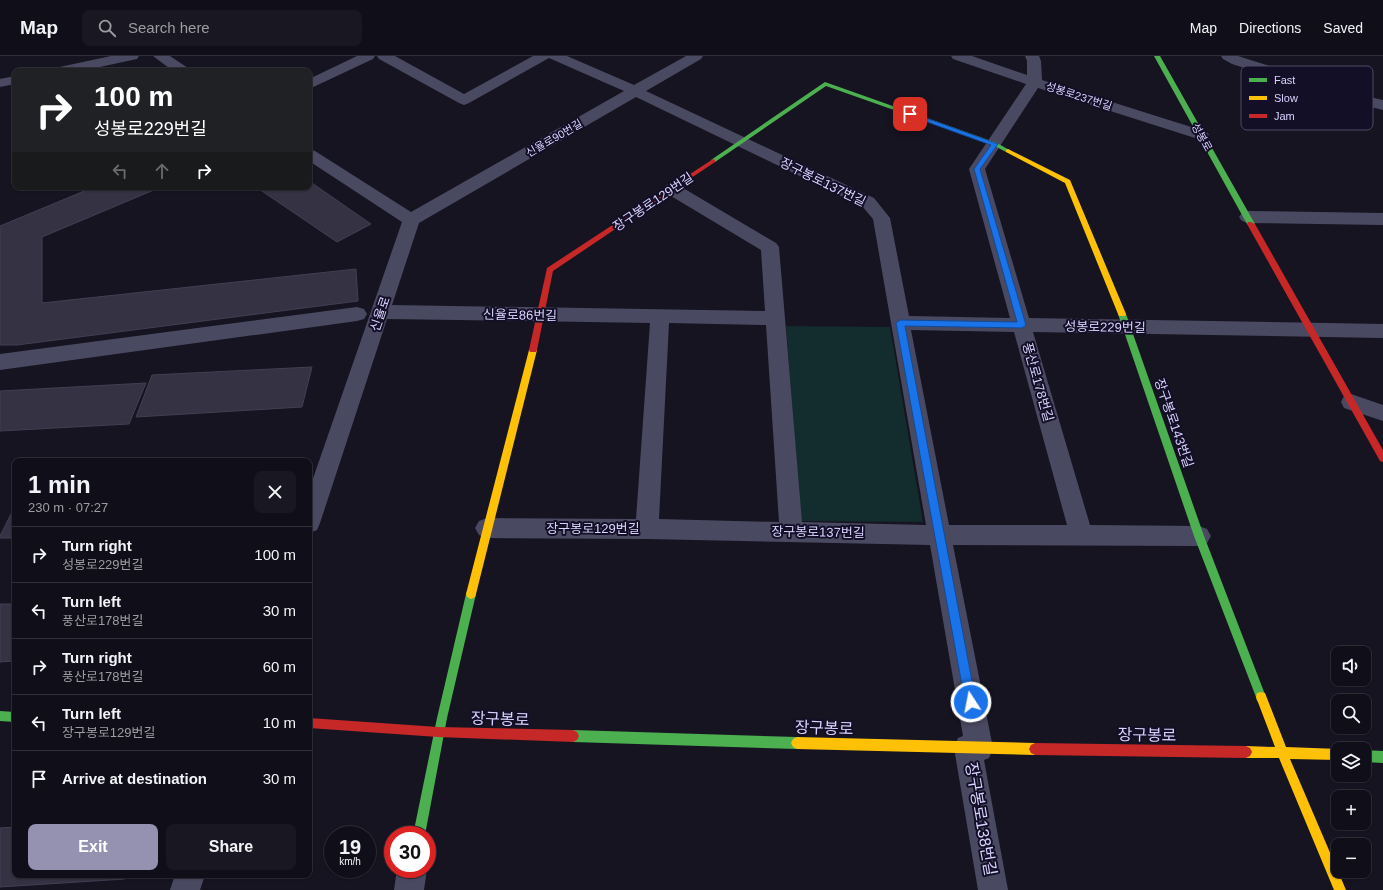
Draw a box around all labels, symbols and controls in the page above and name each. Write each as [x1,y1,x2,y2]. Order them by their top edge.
search box [82,10,362,46]
text: Map [20,17,58,38]
icon: search [96,17,118,39]
text: Search here [128,19,210,36]
text: Map [1190,20,1217,36]
text: Directions [1239,20,1301,36]
text: Saved [1323,20,1363,36]
legend [1241,66,1373,130]
text: Fast [1274,74,1295,86]
street label: 성봉로237번길 [1044,80,1114,112]
text: 100 m [94,81,173,112]
icon: right [28,84,80,136]
text: Slow [1274,92,1298,104]
pin [893,97,927,131]
icon: arrive [899,103,921,125]
text: Jam [1274,110,1295,122]
street label: 신율로90번길 [524,117,584,159]
text: 성봉로229번길 [94,119,207,139]
street label: 성봉로 [1189,121,1215,153]
street label: 장구봉로137번길 [778,155,868,209]
icon: left [109,160,131,182]
icon: ahead [151,160,173,182]
icon: right [193,160,215,182]
street label: 장구봉로129번길 [610,170,696,234]
street label: 신율로 [367,295,393,333]
street label: 신율로86번길 [483,307,557,323]
street label: 성봉로229번길 [1064,319,1146,335]
street label: 풍산로178번길 [1020,341,1056,423]
street label: 장구봉로143번길 [1152,376,1196,470]
text: 1 min [28,471,91,498]
button: close [254,471,296,513]
text: 230 m · 07:27 [28,500,108,515]
street label: 장구봉로129번길 [546,521,640,536]
street label: 장구봉로137번길 [771,524,865,540]
text: Turn right [62,537,132,554]
icon: right [28,544,50,566]
text: 100 m [254,546,296,563]
text: 성봉로229번길 [62,557,144,572]
text: Turn left [62,593,121,610]
icon: left [28,600,50,622]
text: 30 m [263,602,296,619]
text: 풍산로178번길 [62,613,144,628]
map controls [1331,646,1371,878]
button: sound [1331,646,1371,686]
text: Turn right [62,649,132,666]
icon: right [28,656,50,678]
text: 60 m [263,658,296,675]
text: 풍산로178번길 [62,669,144,684]
position arrow [950,681,992,723]
button: search [1331,694,1371,734]
text: Turn left [62,705,121,722]
street label: 장구봉로 [470,709,530,729]
icon: left [28,712,50,734]
text: 10 m [263,714,296,731]
street label: 장구봉로 [794,718,854,738]
text: 장구봉로129번길 [62,725,155,740]
street label: 장구봉로 [1117,726,1177,744]
button: layers [1331,742,1371,782]
street label: 장구봉로138번길 [963,761,999,877]
icon: arrive [28,768,50,790]
text: Arrive at destination [62,770,207,787]
text: 30 m [263,770,296,787]
button: + [1331,790,1371,830]
button: Exit [28,824,158,870]
button: Share [166,824,296,870]
speed limit sign: 30 [384,826,436,878]
text: 19 [339,836,361,858]
button: − [1331,838,1371,878]
text: km/h [339,856,361,867]

